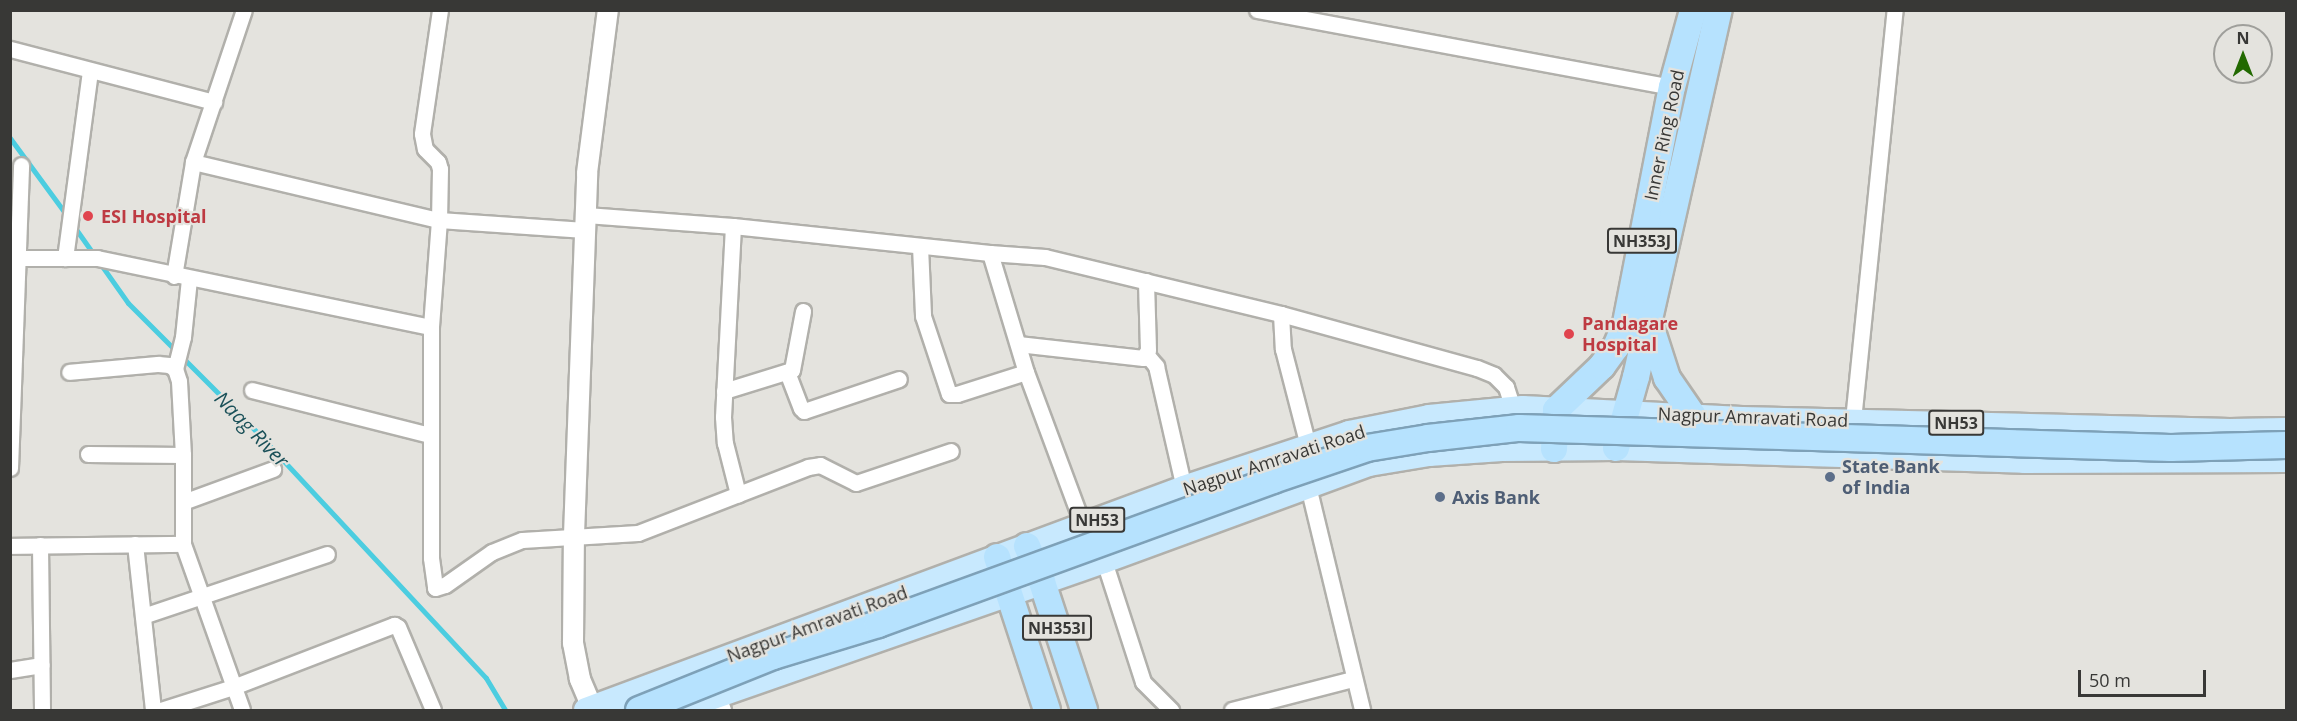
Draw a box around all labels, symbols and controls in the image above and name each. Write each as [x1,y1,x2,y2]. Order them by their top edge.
north arrow [2213,24,2273,84]
text: N [2236,27,2250,49]
street label: Inner Ring Road [1640,68,1688,202]
place label: ESI Hospital [101,205,207,227]
marker: ESI Hospital [79,207,97,225]
road number: NH353J [1606,228,1678,254]
place label: Pandagare Hospital [1582,313,1678,356]
marker: Pandagare Hospital [1560,325,1578,343]
water label: Naag River [210,386,294,472]
street label: Nagpur Amravati Road [1657,403,1849,431]
road number: NH53 [1928,410,1984,436]
street label: Nagpur Amravati Road [1180,420,1368,500]
place label: State Bank of India [1842,456,1940,498]
marker: State Bank of India [1823,470,1837,484]
place label: Axis Bank [1452,486,1540,508]
marker: Axis Bank [1433,490,1447,504]
road number: NH53 [1068,507,1126,533]
street label: Nagpur Amravati Road [724,581,910,667]
road number: NH353I [1021,615,1093,641]
scale bar [2081,658,2208,696]
text: 50 m [2089,668,2131,692]

